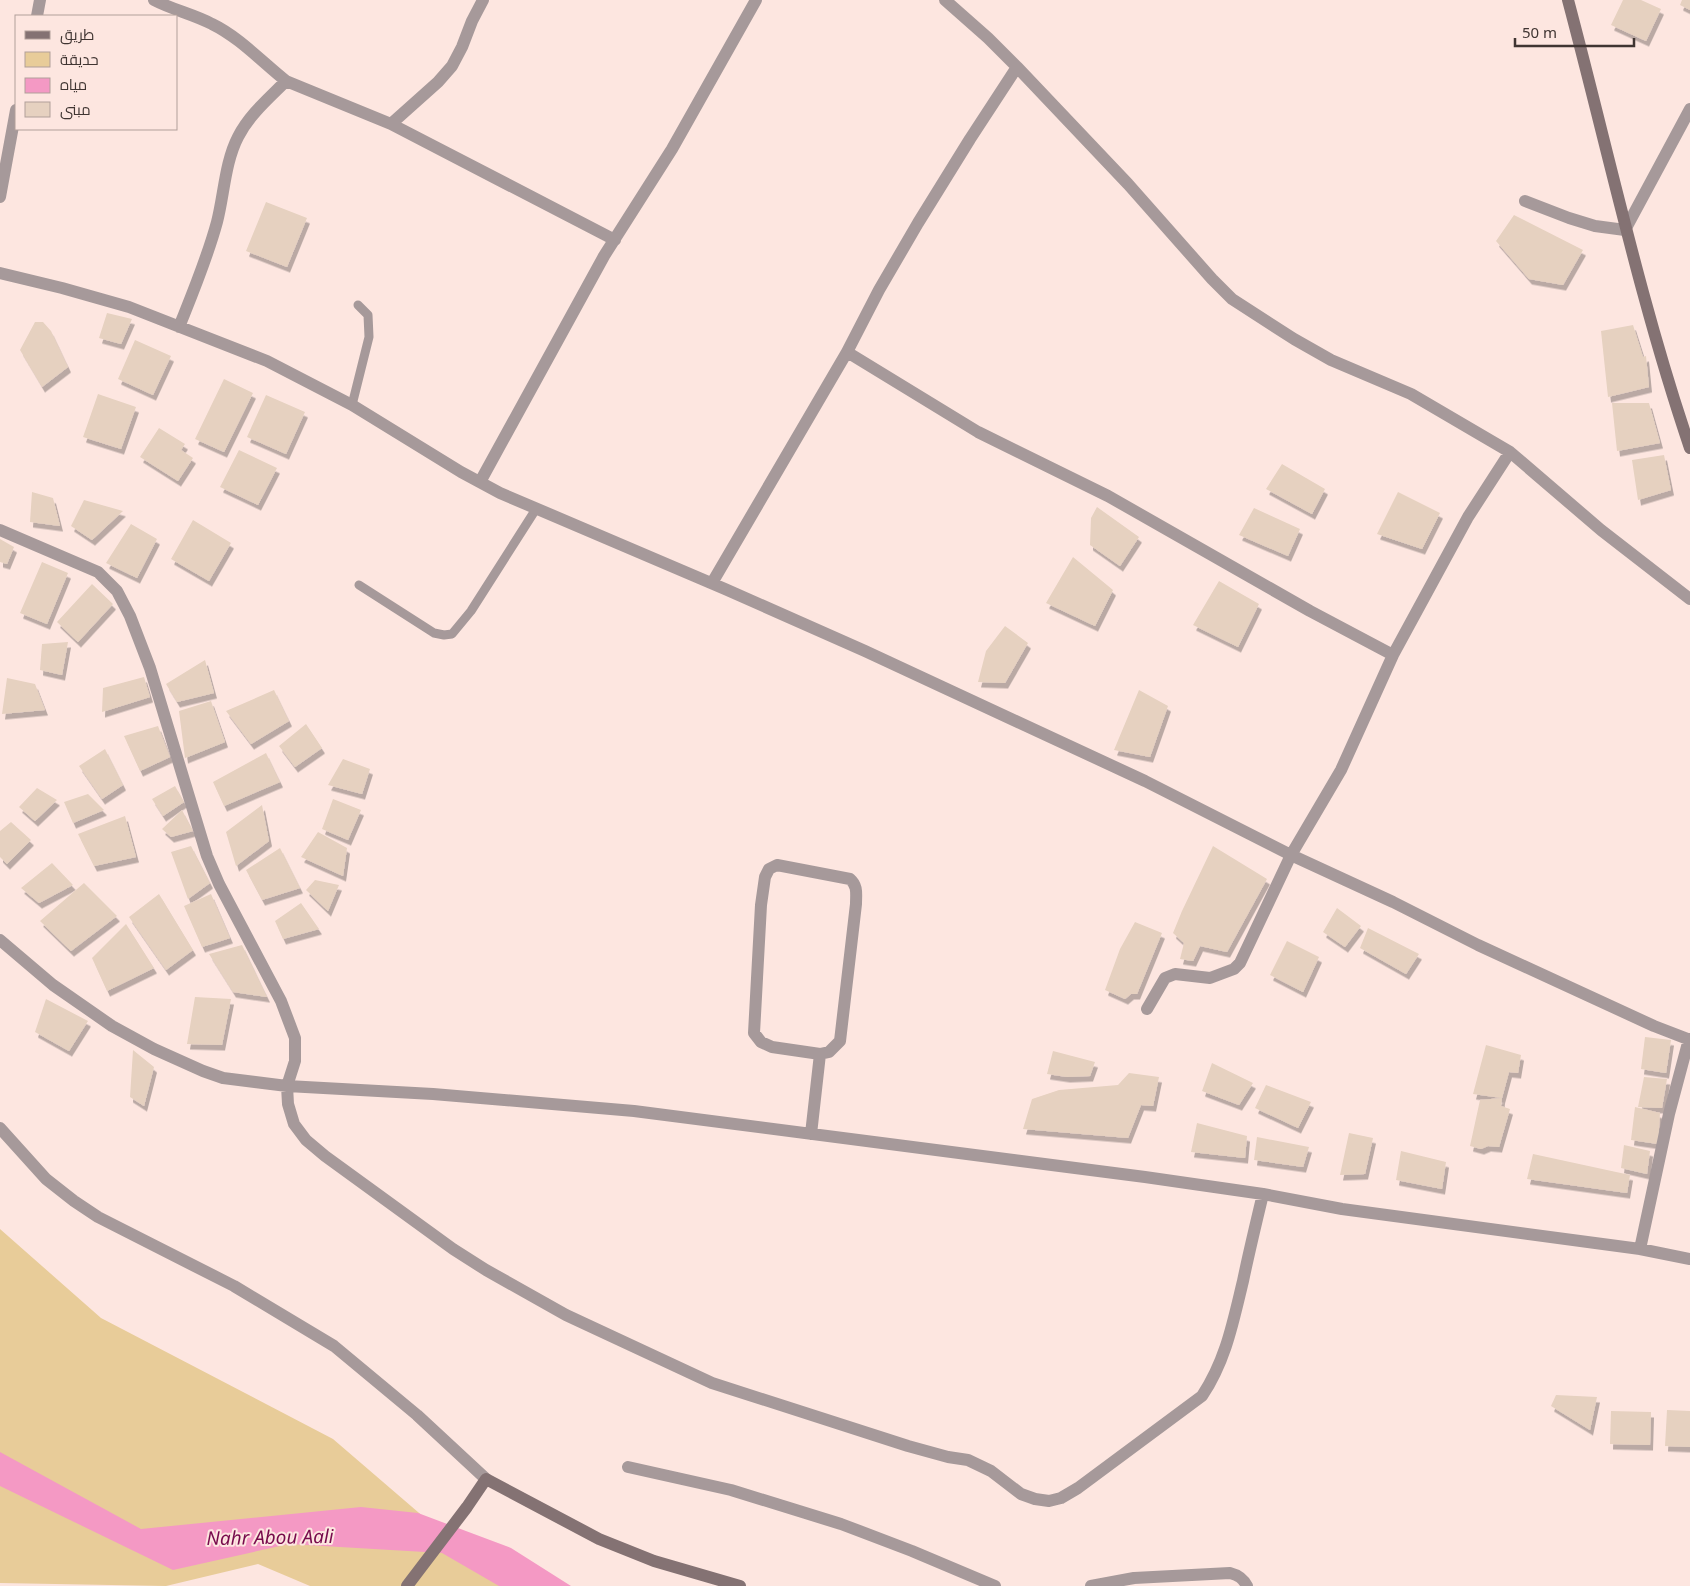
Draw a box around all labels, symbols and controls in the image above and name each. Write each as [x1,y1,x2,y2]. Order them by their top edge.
legend [15,15,178,130]
scale bar [1515,15,1634,47]
text: 50 m [1522,22,1557,42]
text: طريق [60,24,94,45]
text: حديقة [60,49,99,69]
text: مياه [60,74,87,94]
text: مبنى [60,99,91,120]
water label: Nahr Abou Aali [206,1523,335,1551]

